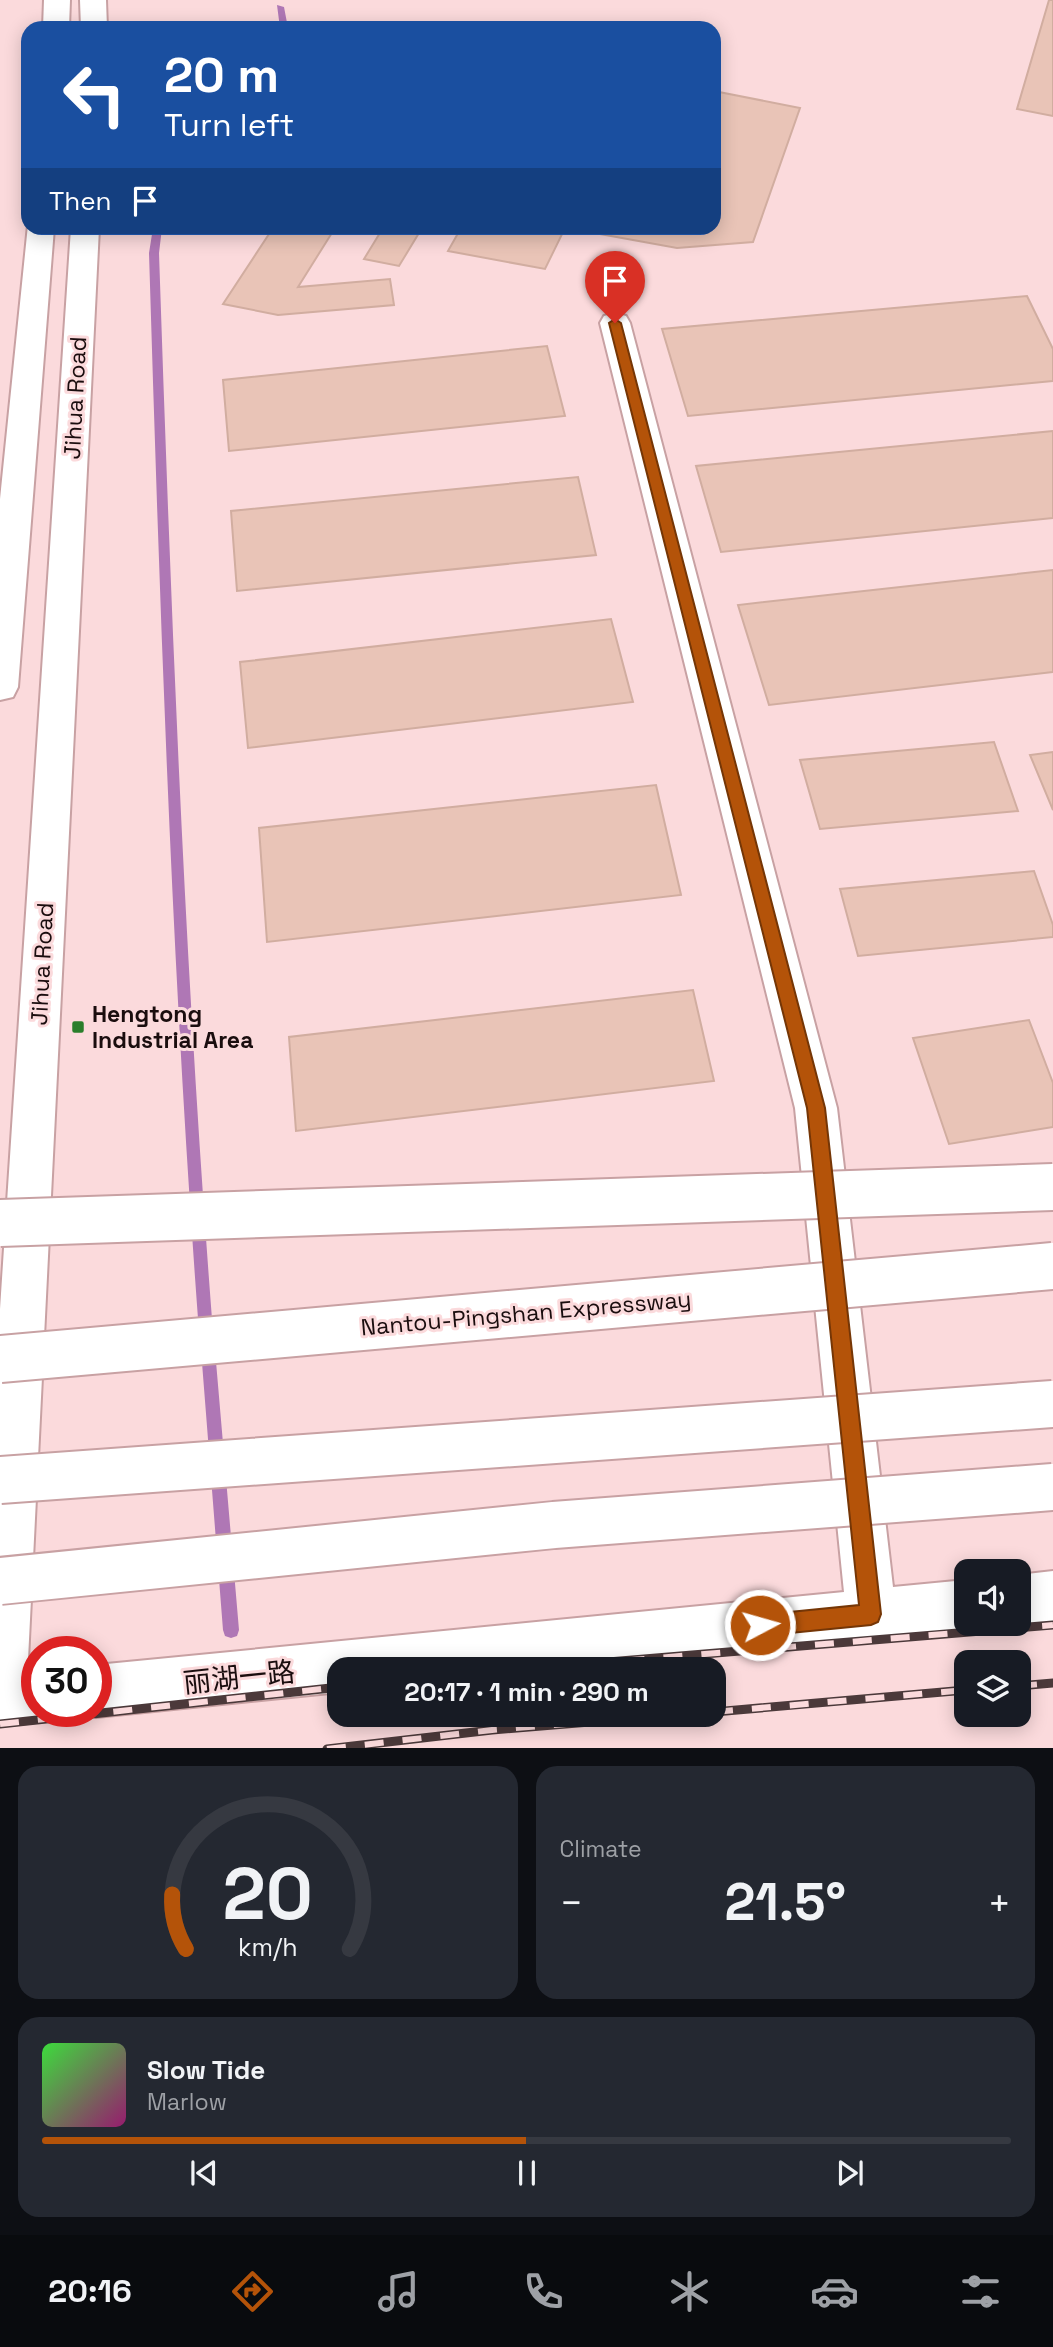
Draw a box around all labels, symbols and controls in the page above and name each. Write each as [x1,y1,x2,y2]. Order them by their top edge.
text: 20 m [164,44,279,106]
icon: left [49,49,140,140]
text: Turn left [164,105,294,145]
icon: arrive [126,182,164,220]
text: Then [49,184,112,218]
pin [585,251,645,323]
icon: arrive [596,262,634,300]
street label: Jihua Road [57,336,93,460]
street label: Jihua Road [24,902,60,1026]
place label: Hengtong Industrial Area [92,999,253,1055]
marker: Hengtong Industrial Area [70,1019,86,1035]
street label: Nantou-Pingshan Expressway [360,1284,692,1342]
map controls [954,1559,1031,1727]
button: sound [954,1559,1031,1636]
position arrow [723,1588,797,1662]
speed limit sign: 30 [21,1636,112,1727]
button: layers [954,1650,1031,1727]
street label: 丽湖一路 [181,1653,297,1701]
text: 20:17 · 1 min · 290 m [404,1675,649,1709]
text: Climate [560,1834,642,1864]
text: 20 [223,1847,313,1940]
text: 21.5° [724,1869,846,1935]
text: − [560,1879,583,1927]
text: + [987,1879,1011,1927]
text: km/h [238,1930,298,1962]
text: Slow Tide [147,2053,265,2087]
text: Marlow [147,2087,227,2117]
icon: previous [185,2154,223,2192]
icon: pause [508,2154,546,2192]
icon: next [831,2154,869,2192]
icon: directions [228,2267,277,2316]
icon: music [374,2267,423,2316]
icon: phone [519,2267,568,2316]
icon: climate [665,2267,714,2316]
icon: car [810,2267,859,2316]
icon: filters [956,2267,1005,2316]
text: 20:16 [48,2271,132,2311]

